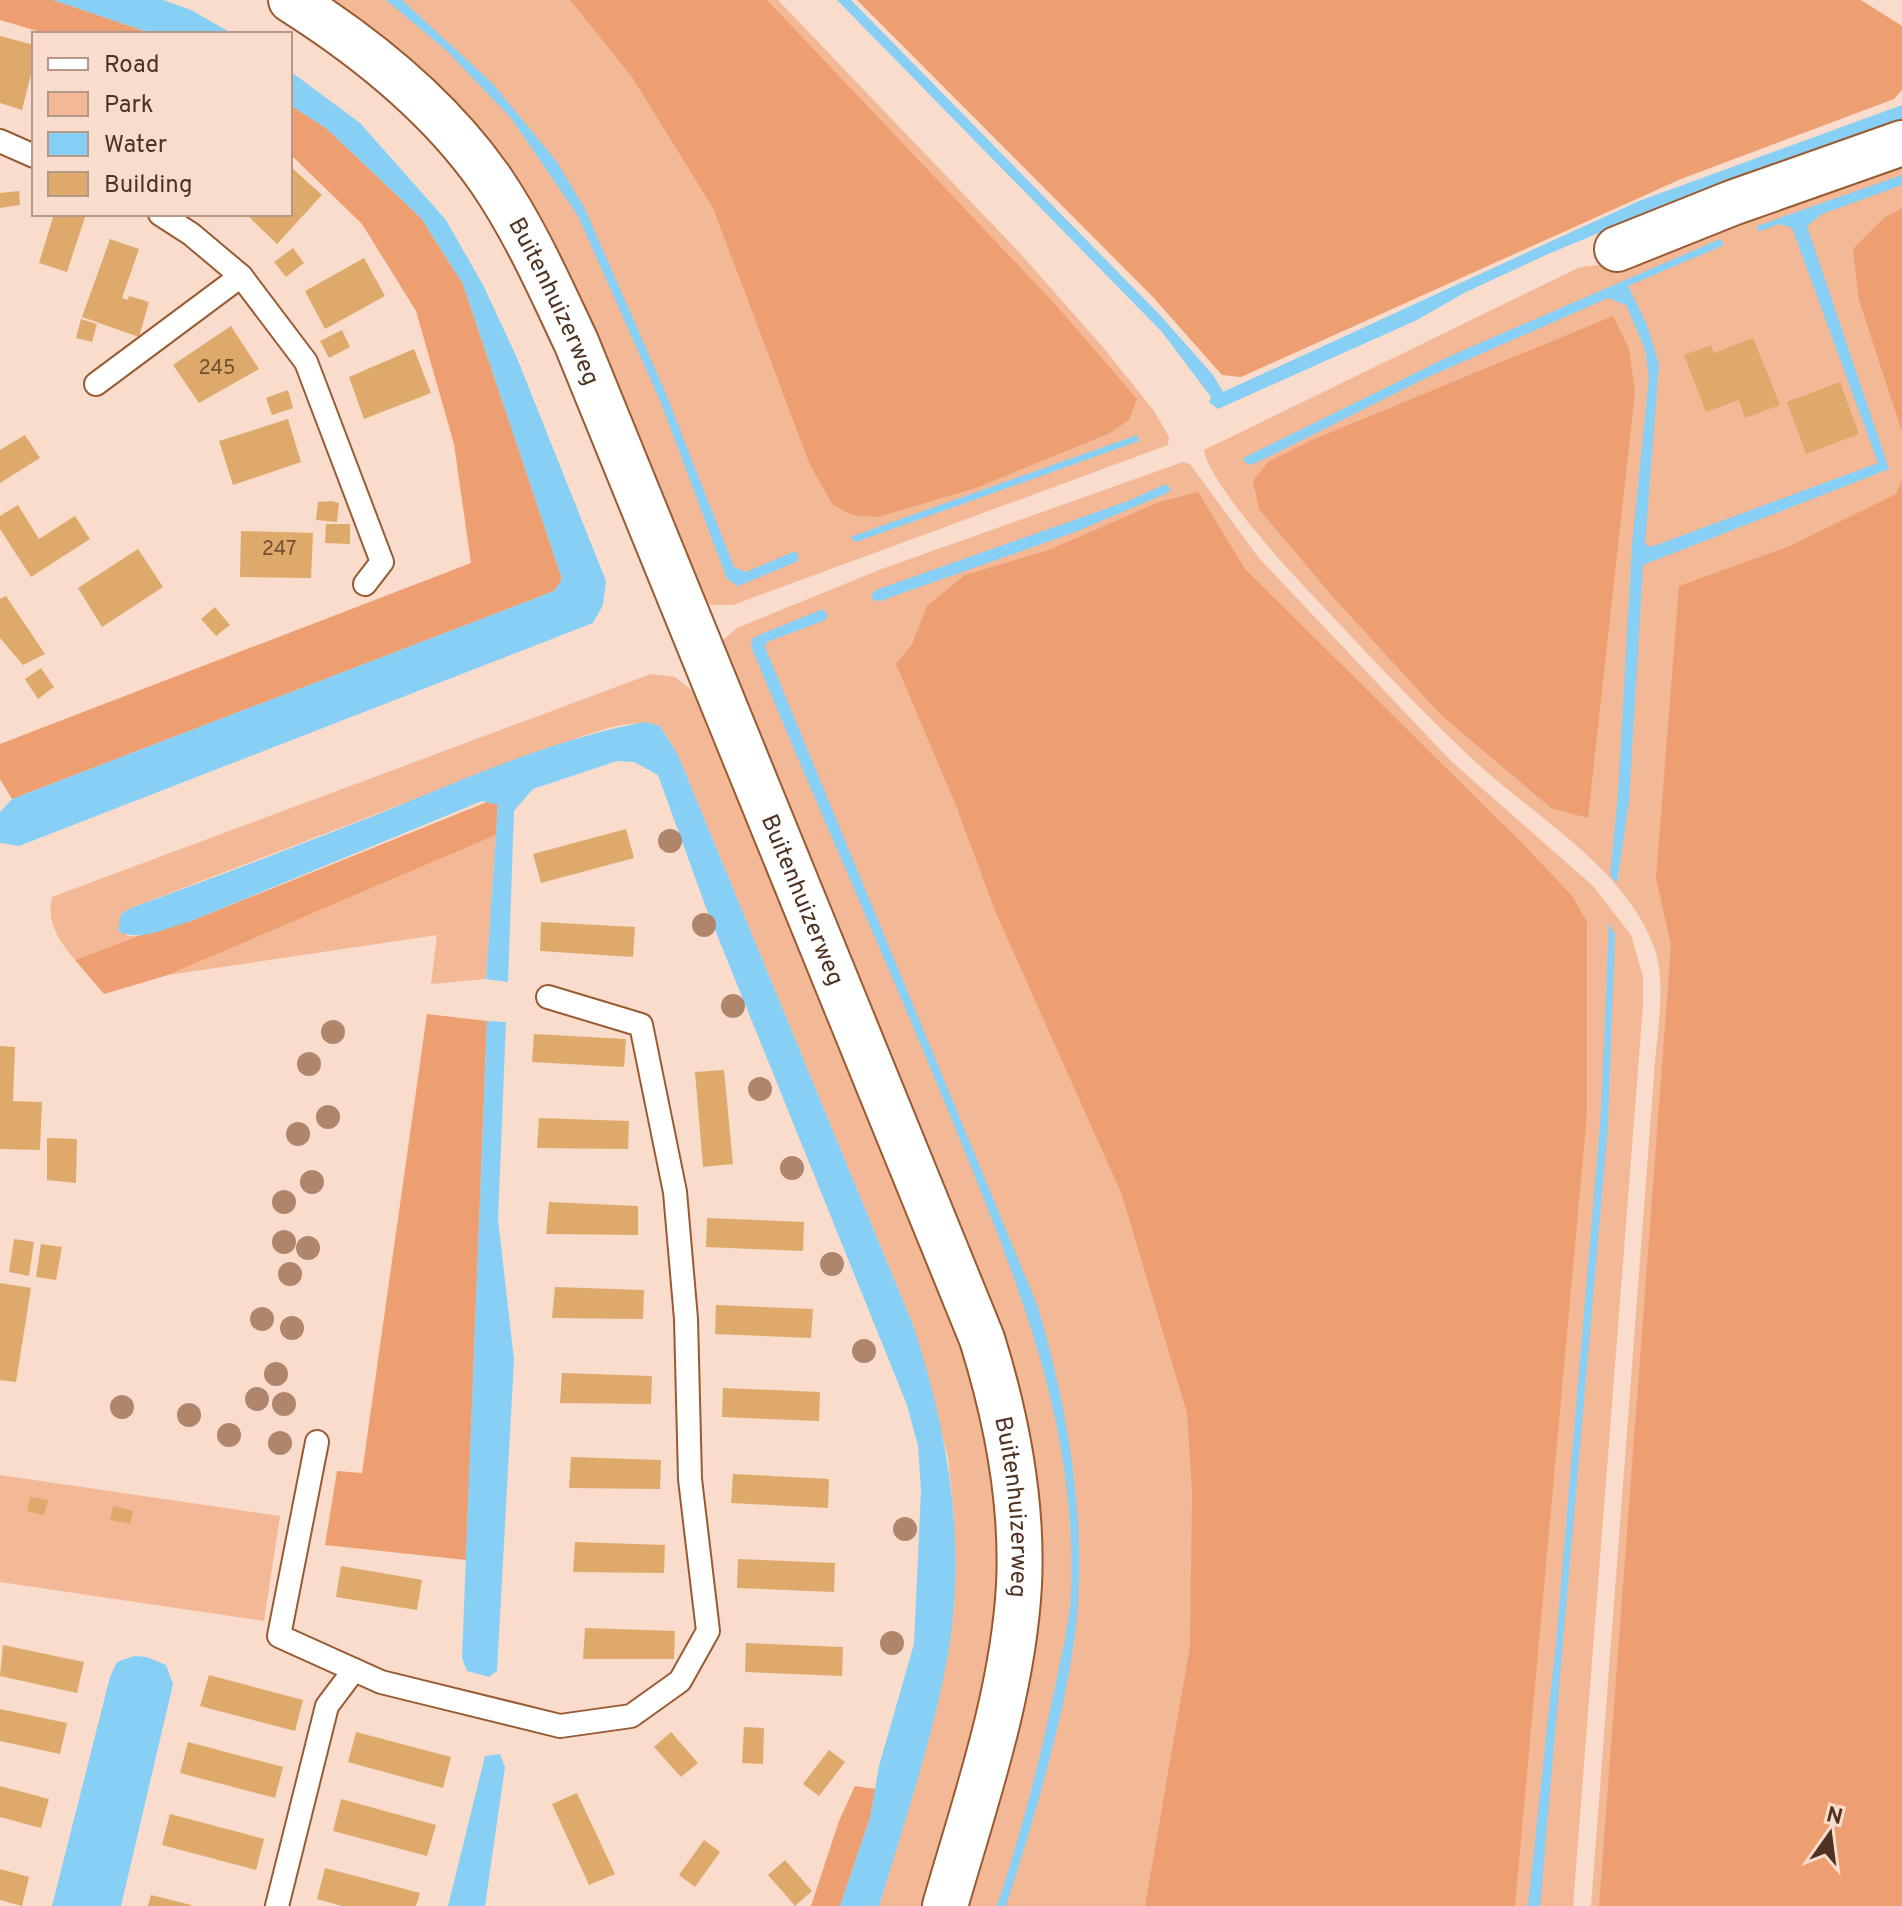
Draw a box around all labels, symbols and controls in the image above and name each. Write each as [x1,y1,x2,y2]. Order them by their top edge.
legend [32,32,292,216]
text: Road [104,51,160,81]
text: Park [104,91,154,121]
text: Water [104,131,167,161]
text: Building [104,171,193,201]
street label: Buitenhuizerweg [500,213,605,390]
house number: 245 [199,356,235,382]
house number: 247 [262,537,296,563]
street label: Buitenhuizerweg [753,810,849,990]
street label: Buitenhuizerweg [986,1414,1033,1599]
north arrow [1790,1794,1870,1874]
text: N [1823,1802,1845,1832]

